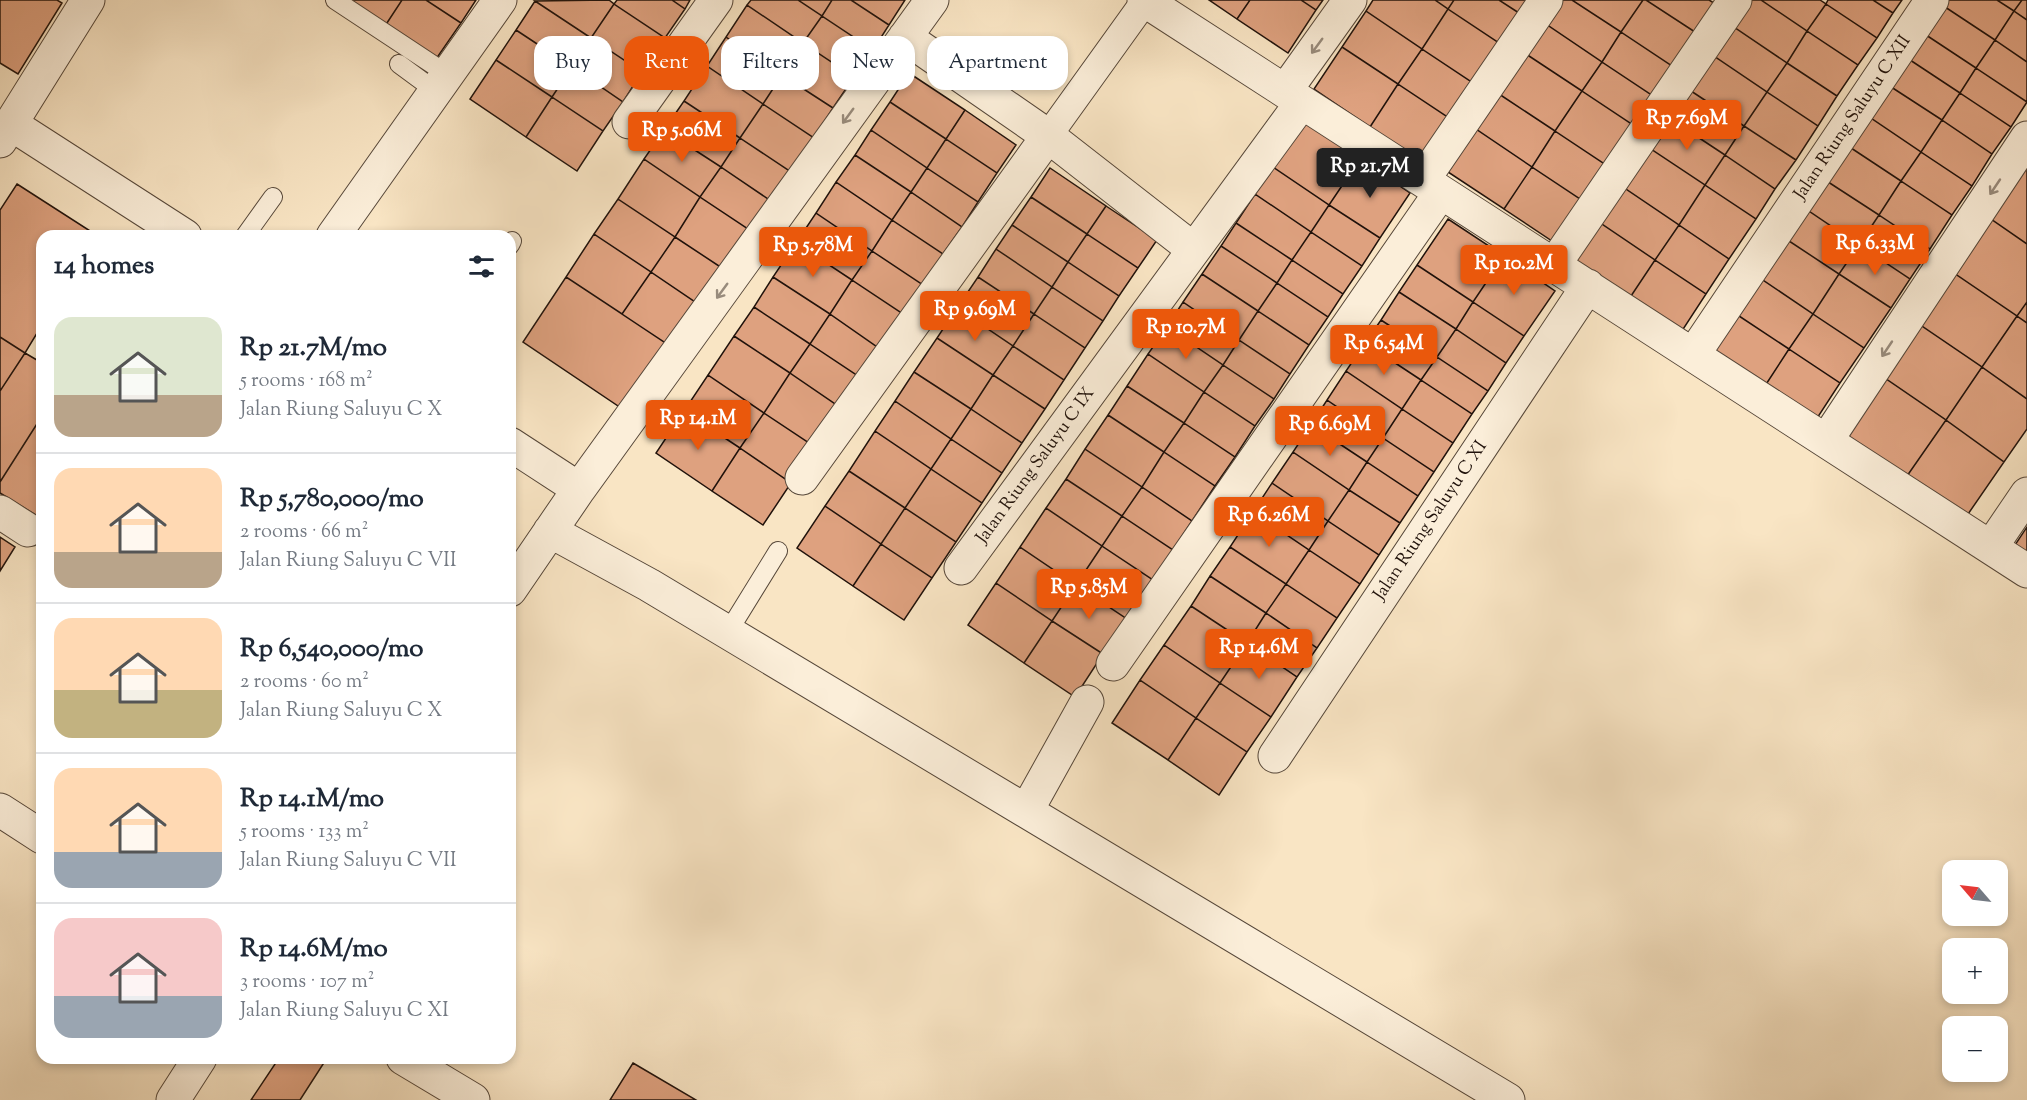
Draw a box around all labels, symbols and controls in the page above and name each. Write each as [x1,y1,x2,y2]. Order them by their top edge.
street label: Jalan Riung Saluyu C XII [1787,30,1918,206]
chip: Buy [534,36,612,90]
chip: Rent [624,36,709,90]
chip: Filters [721,36,819,90]
chip: New [831,36,915,90]
chip: Apartment [927,36,1068,90]
one-way arrow [1311,37,1324,53]
pin: Rp 7.69M [1625,100,1749,151]
text: Rp 7.69M [1646,105,1728,134]
one-way arrow [842,107,854,123]
pin: Rp 5.06M [620,112,744,163]
text: Rp 5.06M [642,117,722,146]
pin: Rp 21.7M [1308,148,1432,199]
text: Rp 21.7M [1331,153,1409,182]
one-way arrow [1988,178,2001,195]
pin: Rp 6.33M [1813,225,1937,276]
pin: Rp 5.78M [751,227,875,278]
text: Rp 6.33M [1836,230,1914,259]
text: Rp 5.78M [773,232,853,261]
pin: Rp 10.2M [1452,245,1576,296]
text: 14 homes [54,248,154,285]
icon: filters [465,250,498,283]
text: Rp 10.2M [1475,250,1553,279]
one-way arrow [716,282,728,298]
pin: Rp 9.69M [913,291,1037,342]
text: Rp 9.69M [934,296,1016,325]
pin: Rp 10.7M [1124,309,1248,360]
text: Rp 10.7M [1146,314,1226,343]
pin: Rp 6.54M [1322,325,1446,376]
text: Rp 21.7M/mo [240,330,387,367]
text: Rp 6.54M [1344,330,1424,359]
icon: home [102,341,174,413]
one-way arrow [1881,341,1893,357]
text: 5 rooms · 168 m² [240,367,373,396]
street label: Jalan Riung Saluyu C IX [970,382,1102,550]
text: Jalan Riung Saluyu C X [240,396,442,425]
pin: Rp 14.1M [636,400,760,451]
text: Rp 14.1M [660,405,736,434]
pin: Rp 6.69M [1268,406,1392,457]
text: Rp 6.69M [1289,411,1371,440]
street label: Jalan Riung Saluyu C XI [1367,436,1494,607]
text: Rp 5,780,000/mo [240,481,424,518]
icon: home [102,492,174,564]
pin: Rp 6.26M [1207,497,1331,548]
text: Rp 6.26M [1228,502,1310,531]
text: 2 rooms · 66 m² [240,518,368,547]
text: Jalan Riung Saluyu C VII [240,547,456,576]
pin: Rp 5.85M [1027,569,1151,620]
text: Rp 5.85M [1051,574,1127,603]
pin: Rp 14.6M [1197,629,1321,680]
text: Rp 6,540,000/mo [240,631,424,668]
text: Rp 14.6M [1219,634,1299,663]
icon: home [102,642,174,714]
text: 2 rooms · 60 m² [240,668,369,697]
text: Jalan Riung Saluyu C X [240,697,442,726]
text: Rp 14.1M/mo [240,781,384,818]
icon: home [102,792,174,864]
text: 5 rooms · 133 m² [240,818,369,847]
text: Jalan Riung Saluyu C VII [240,847,456,876]
north arrow [1942,860,2008,926]
map controls [1942,860,2008,1082]
text: Rp 14.6M/mo [240,931,388,968]
button: + [1942,938,2008,1004]
icon: home [102,942,174,1014]
text: 3 rooms · 107 m² [240,968,374,997]
text: Jalan Riung Saluyu C XI [240,997,449,1026]
button: − [1942,1016,2008,1082]

